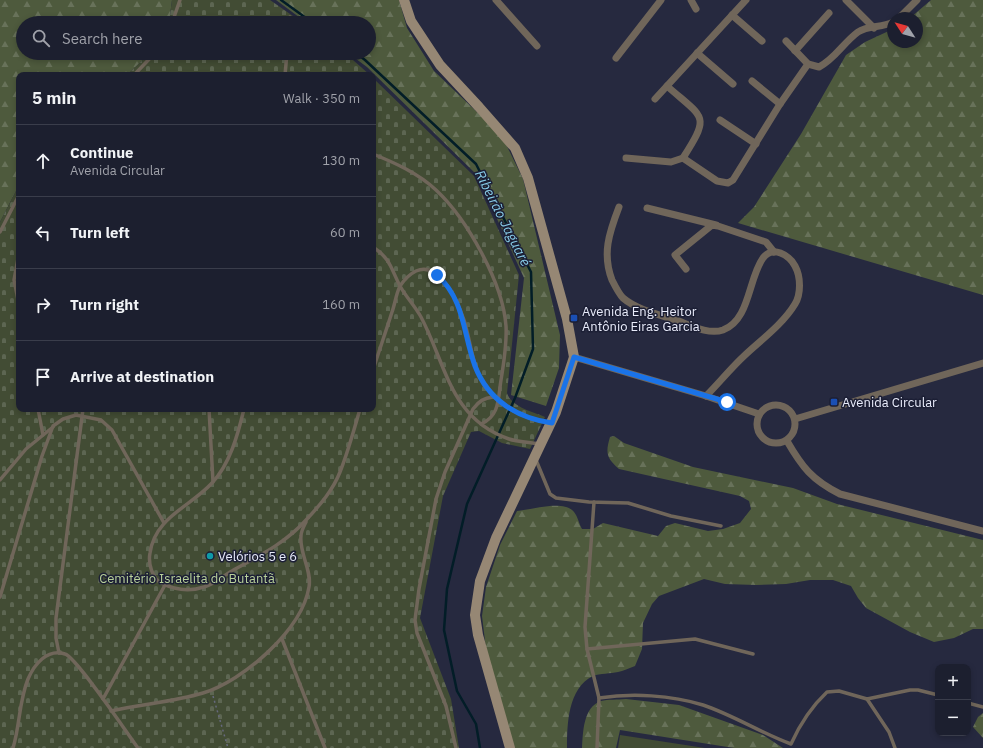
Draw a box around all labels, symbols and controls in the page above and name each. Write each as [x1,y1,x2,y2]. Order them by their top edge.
north arrow [887,12,923,48]
search box [16,16,376,60]
icon: search [30,27,52,49]
text: Search here [62,29,142,48]
text: 5 min [32,87,76,109]
text: Walk · 350 m [283,90,360,107]
text: Continue [70,143,134,162]
icon: ahead [32,150,54,172]
text: 130 m [322,152,360,169]
text: Avenida Circular [70,162,165,179]
water label: Ribeirão Jaguaré [471,167,535,269]
icon: left [32,222,54,244]
text: Turn left [70,223,130,242]
text: 60 m [330,224,360,241]
route end [428,266,446,284]
icon: right [32,294,54,316]
text: Turn right [70,295,139,314]
text: 160 m [322,296,360,313]
place label: Avenida Eng. Heitor Antônio Eiras Garcia [582,303,700,335]
marker: Avenida Eng. Heitor Antônio Eiras Garcia [569,313,579,323]
icon: arrive [32,366,54,388]
text: Arrive at destination [70,367,214,386]
route start [718,393,736,411]
place label: Avenida Circular [842,394,937,411]
marker: Avenida Circular [829,397,839,407]
place label: Velórios 5 e 6 [218,548,297,565]
marker: Velórios 5 e 6 [205,551,215,561]
park label: Cemitério Israelita do Butantã [99,570,275,587]
map controls [935,664,971,736]
button: + [935,664,971,700]
button: − [935,700,971,736]

